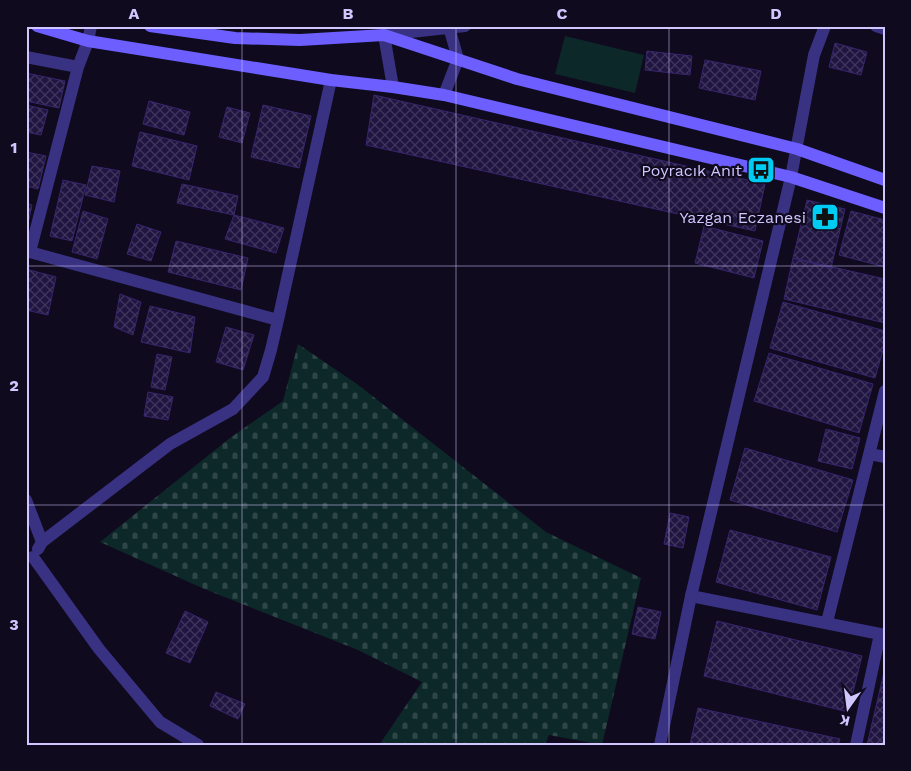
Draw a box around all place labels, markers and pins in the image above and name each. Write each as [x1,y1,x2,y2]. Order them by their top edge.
bus stop icon: Poyracık Anıt [746,155,776,185]
place label: Poyracık Anıt [641,161,742,180]
pharmacy icon: Yazgan Eczanesi [810,202,840,232]
place label: Yazgan Eczanesi [679,208,806,227]

